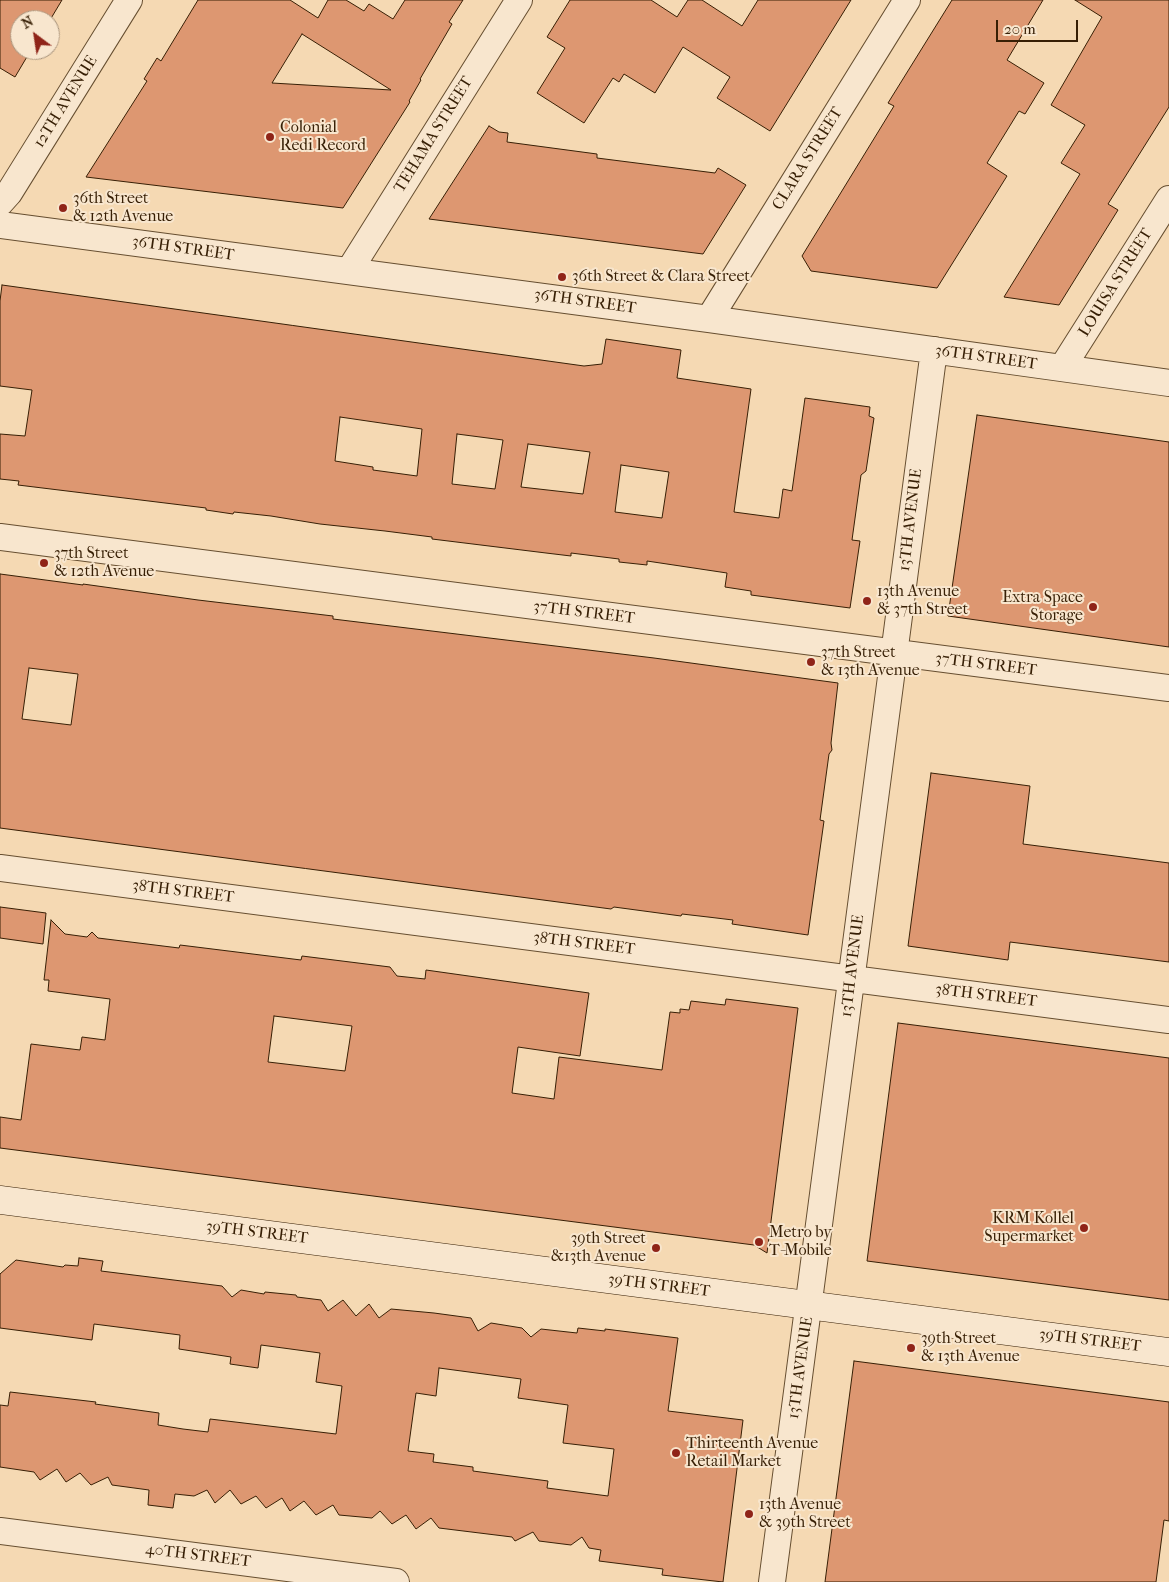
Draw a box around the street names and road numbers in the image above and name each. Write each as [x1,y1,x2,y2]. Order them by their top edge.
street label: 12TH AVENUE [30,52,102,152]
street label: TEHAMA STREET [391,74,477,196]
street label: CLARA STREET [769,104,847,214]
street label: LOUISA STREET [1075,225,1157,341]
street label: 36TH STREET [131,232,235,266]
street label: 36TH STREET [533,285,637,319]
street label: 36TH STREET [934,341,1038,375]
street label: 13TH AVENUE [895,468,927,572]
street label: 37TH STREET [532,597,636,629]
street label: 37TH STREET [934,649,1038,681]
street label: 38TH STREET [131,876,235,908]
street label: 13TH AVENUE [837,914,869,1018]
street label: 38TH STREET [532,928,636,960]
street label: 38TH STREET [934,980,1038,1012]
street label: 39TH STREET [205,1217,309,1249]
street label: 39TH STREET [607,1270,711,1302]
street label: 13TH AVENUE [784,1316,818,1420]
street label: 39TH STREET [1038,1325,1142,1357]
street label: 40TH STREET [144,1540,252,1572]

